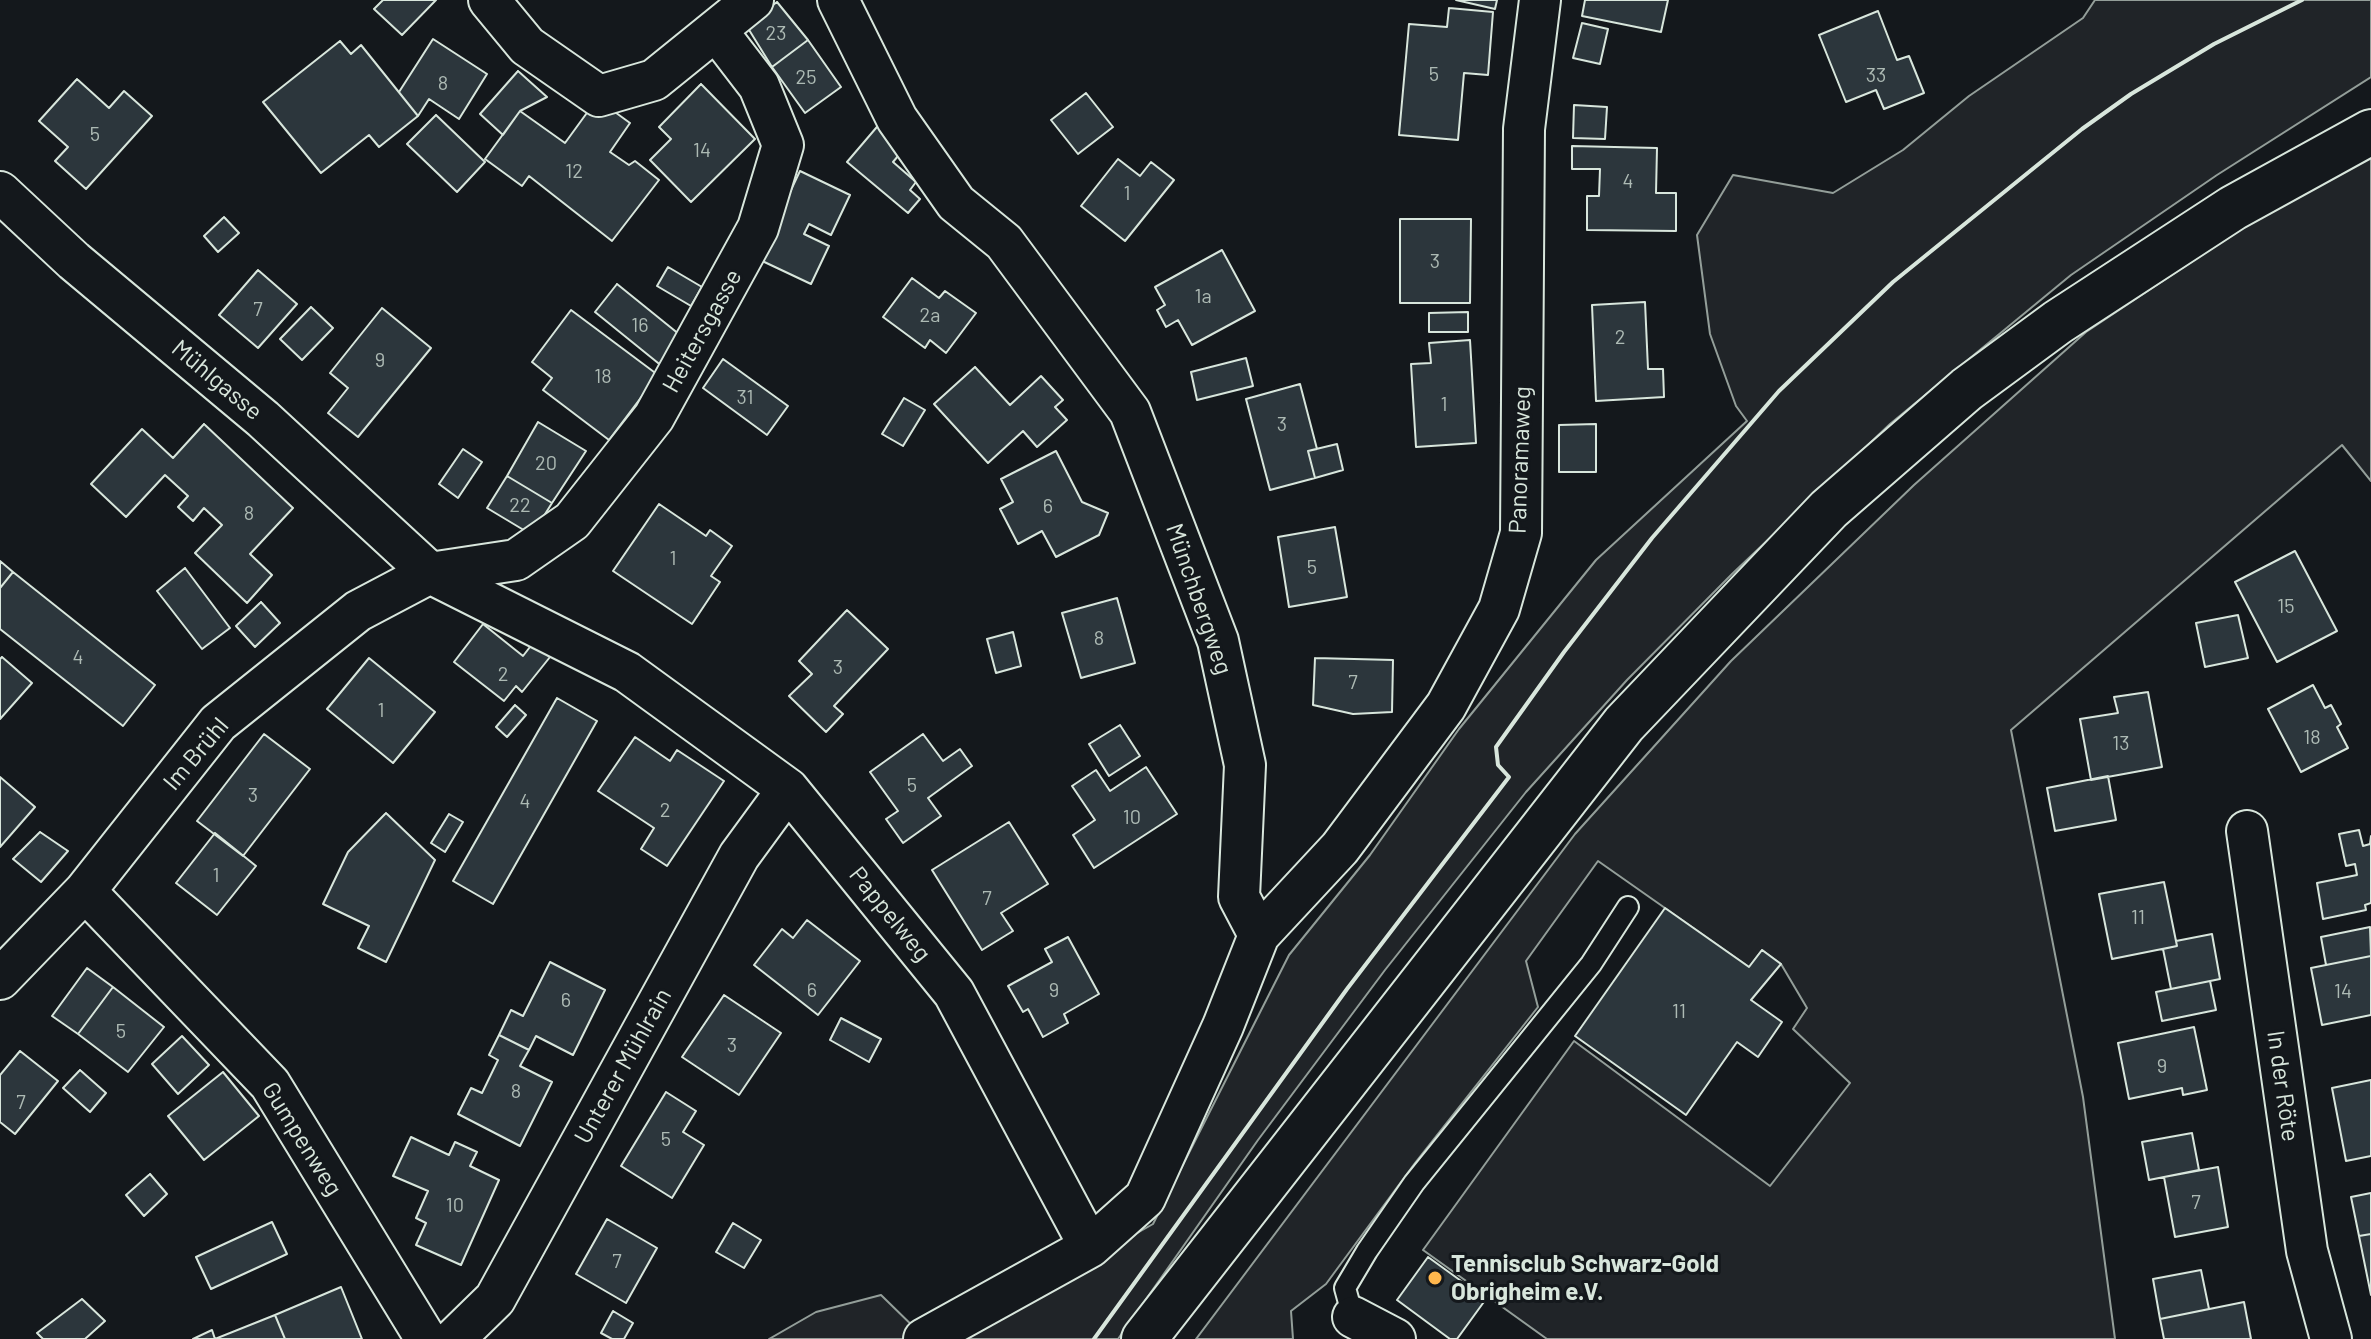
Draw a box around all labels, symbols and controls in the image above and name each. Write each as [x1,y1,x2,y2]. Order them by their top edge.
house number: 23 [766,21,786,45]
house number: 5 [1429,62,1439,86]
house number: 33 [1866,63,1886,87]
house number: 25 [796,65,816,89]
house number: 8 [438,71,448,95]
house number: 5 [90,122,100,146]
house number: 14 [693,138,711,162]
house number: 12 [565,159,583,183]
house number: 4 [1622,169,1634,193]
house number: 1 [1124,181,1130,205]
house number: 3 [1430,249,1440,273]
street label: Heitersgasse [656,264,748,398]
house number: 1a [1194,284,1212,308]
house number: 7 [253,297,263,321]
house number: 2a [920,303,940,327]
house number: 16 [631,313,649,337]
house number: 2 [1615,325,1625,349]
street label: Mühlgasse [166,334,268,426]
house number: 9 [375,348,385,372]
house number: 18 [594,364,612,388]
house number: 31 [736,385,754,409]
street label: Panoramaweg [1503,386,1537,534]
house number: 1 [1441,392,1447,416]
house number: 3 [1277,412,1287,436]
house number: 20 [535,451,557,475]
house number: 22 [509,493,531,517]
house number: 6 [1043,494,1053,518]
house number: 8 [244,501,254,525]
street label: Münchbergweg [1160,520,1238,678]
house number: 1 [670,546,676,570]
house number: 5 [1307,555,1317,579]
house number: 15 [2277,594,2295,618]
house number: 8 [1094,626,1104,650]
house number: 4 [72,645,84,669]
house number: 3 [833,655,843,679]
house number: 2 [498,662,508,686]
house number: 7 [1348,670,1358,694]
house number: 1 [378,698,384,722]
street label: Im Brühl [157,712,235,796]
house number: 18 [2303,725,2321,749]
house number: 13 [2112,731,2130,755]
house number: 5 [907,773,917,797]
house number: 3 [248,783,258,807]
house number: 4 [519,789,531,813]
house number: 2 [660,798,670,822]
house number: 10 [1123,805,1141,829]
street label: Pappelweg [843,861,937,967]
house number: 1 [213,863,219,887]
house number: 7 [982,886,992,910]
house number: 11 [2131,905,2145,929]
house number: 6 [807,978,817,1002]
house number: 9 [1049,978,1059,1002]
house number: 14 [2334,979,2352,1003]
street label: Unterer Mühlrain [568,983,678,1149]
house number: 6 [561,988,571,1012]
house number: 11 [1672,999,1686,1023]
house number: 5 [116,1019,126,1043]
street label: In der Röte [2261,1029,2305,1143]
house number: 3 [727,1033,737,1057]
house number: 9 [2157,1054,2167,1078]
street label: Gumpenweg [256,1077,348,1201]
house number: 8 [511,1079,521,1103]
house number: 7 [16,1090,26,1114]
house number: 5 [661,1127,671,1151]
house number: 7 [2191,1190,2201,1214]
house number: 10 [446,1193,464,1217]
house number: 7 [612,1249,622,1273]
place label: Tennisclub Schwarz-Gold Obrigheim e.V. [1451,1250,1719,1306]
marker: Tennisclub Schwarz-Gold Obrigheim e.V. [1426,1269,1444,1287]

